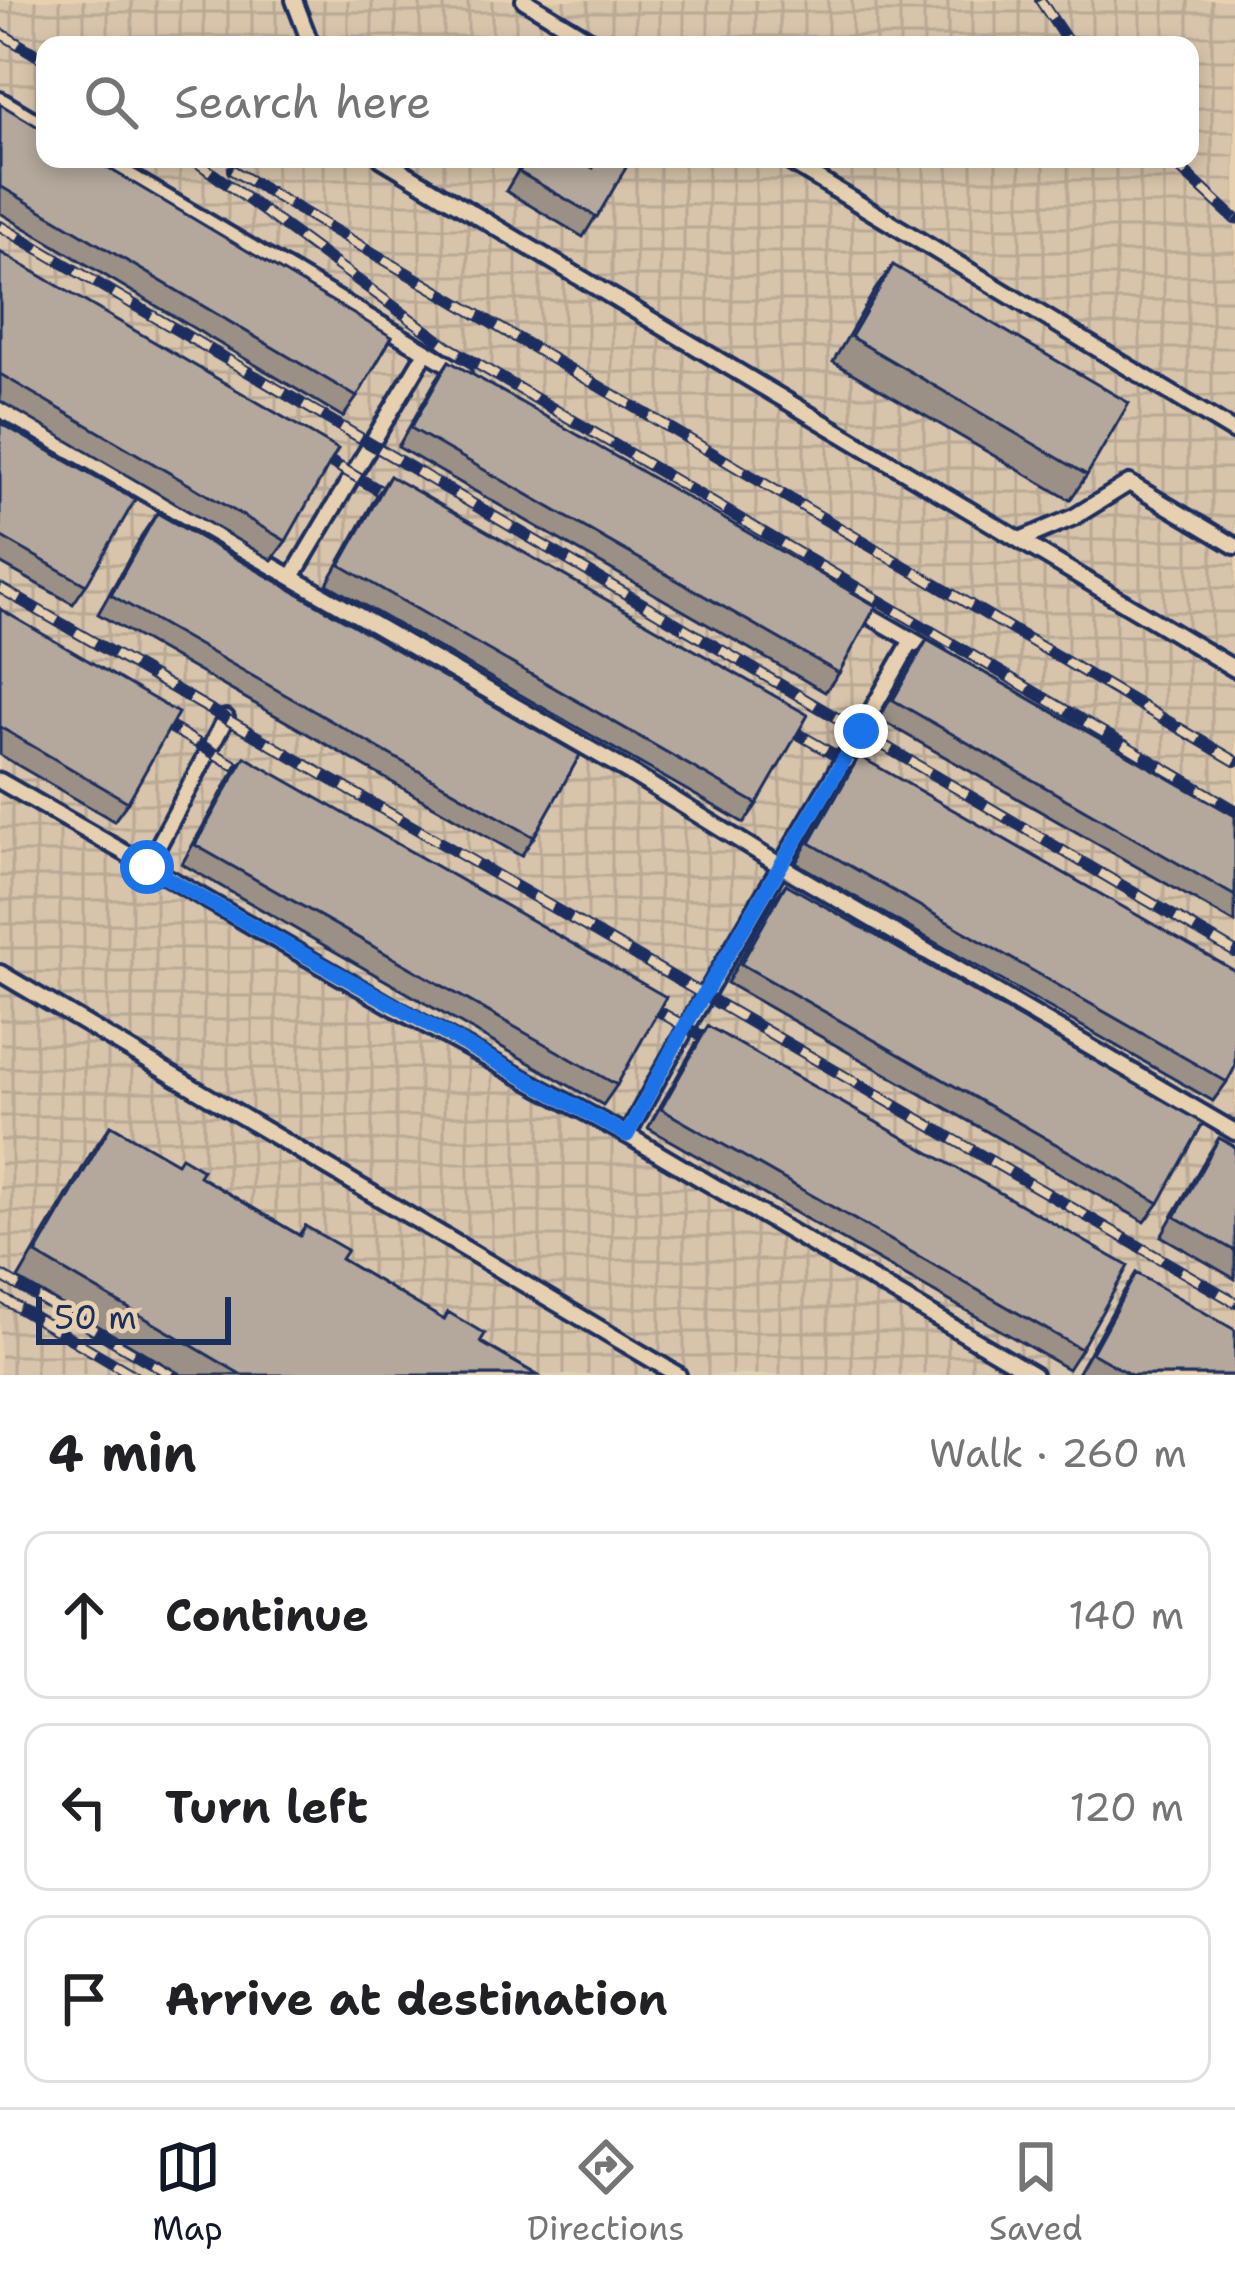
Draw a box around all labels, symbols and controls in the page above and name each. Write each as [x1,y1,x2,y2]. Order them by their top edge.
search box [36,36,1199,168]
icon: search [78,69,144,135]
text: Search here [174,72,431,132]
route end [834,704,888,758]
route start [120,840,174,894]
scale bar [36,1291,231,1344]
text: 50 m [54,1295,137,1340]
text: 4 min [48,1419,197,1487]
text: Walk · 260 m [929,1427,1187,1479]
icon: ahead [51,1582,117,1648]
text: Continue [165,1585,369,1645]
text: 140 m [1068,1589,1184,1641]
icon: left [51,1774,117,1840]
text: Turn left [165,1777,368,1837]
text: 120 m [1069,1781,1184,1833]
icon: arrive [51,1966,117,2032]
text: Arrive at destination [165,1969,668,2029]
tab: Map [152,2134,223,2251]
tab: Directions [527,2134,685,2251]
tab: Saved [989,2134,1083,2251]

